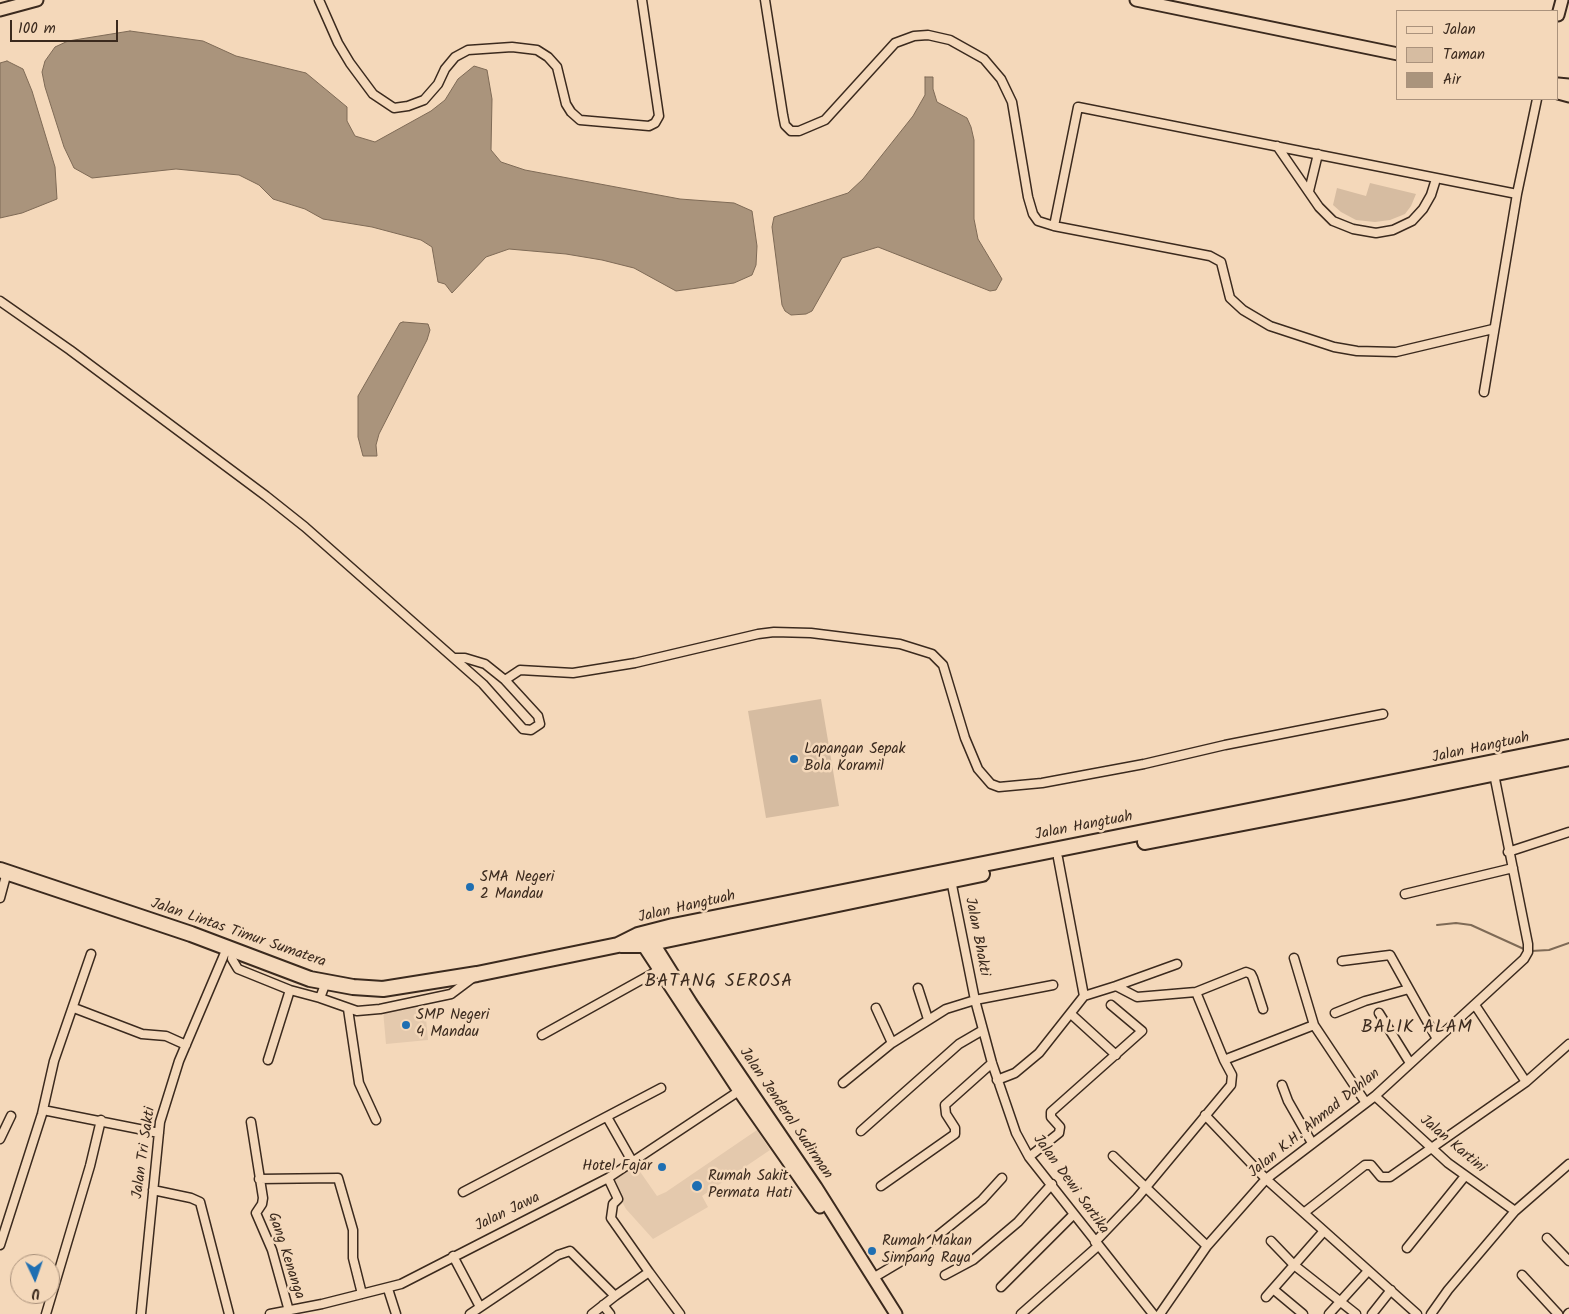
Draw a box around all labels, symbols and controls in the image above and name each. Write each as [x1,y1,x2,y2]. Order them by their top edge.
scale bar [12,10,120,42]
legend [1396,10,1559,100]
text: 100 m [18,17,56,41]
text: Jalan [1443,18,1476,42]
text: Taman [1443,43,1485,67]
text: Air [1443,68,1461,92]
street label: Jalan Hangtuah [1431,730,1531,768]
place label: Lapangan Sepak Bola Koramil [804,741,906,776]
marker: Lapangan Sepak Bola Koramil [788,753,800,765]
street label: Jalan Hangtuah [1034,809,1134,845]
place label: SMA Negeri 2 Mandau [480,869,554,904]
marker: SMA Negeri 2 Mandau [464,881,476,893]
street label: Jalan Hangtuah [637,888,737,928]
street label: Jalan Lintas Timur Sumatera [148,896,328,972]
street label: Jalan Bhakti [960,896,992,978]
district label: BATANG SEROSA [643,972,795,994]
place label: SMP Negeri 4 Mandau [416,1007,489,1042]
district label: BALIK ALAM [1360,1018,1474,1040]
marker: SMP Negeri 4 Mandau [400,1019,412,1031]
street label: Jalan Jenderal Sudirman [734,1045,836,1183]
street label: Jalan K.H. Ahmad Dahlan [1246,1065,1384,1183]
street label: Jalan Tri Sakti [130,1106,160,1200]
street label: Jalan Kartini [1415,1112,1489,1178]
street label: Jalan Dewi Sartika [1028,1132,1112,1238]
place label: Hotel Fajar [582,1158,652,1176]
marker: Hotel Fajar [656,1161,668,1173]
place label: Rumah Sakit Permata Hati [708,1168,792,1203]
marker: Rumah Sakit Permata Hati [690,1179,704,1193]
street label: Jalan Jawa [473,1190,543,1236]
street label: Gang Kenanga [263,1210,307,1302]
place label: Rumah Makan Simpang Raya [882,1233,972,1268]
marker: Rumah Makan Simpang Raya [866,1245,878,1257]
north arrow [10,1254,60,1304]
text: U [31,1282,40,1304]

